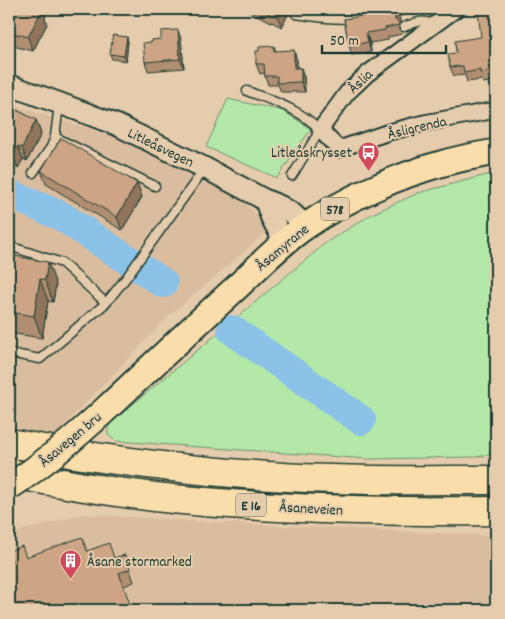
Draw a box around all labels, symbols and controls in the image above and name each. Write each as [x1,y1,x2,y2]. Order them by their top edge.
scale bar [322,22,446,54]
text: 50 m [330,31,359,53]
street label: Åslia [344,64,380,100]
street label: Åsligrenda [386,111,450,146]
street label: Litleåsvegen [123,123,197,174]
bus stop icon: Litleåskrysset [356,140,380,171]
place label: Litleåskrysset [271,143,352,165]
road number: 578 [321,198,349,220]
street label: Åsamyrane [252,219,315,277]
street label: Åsavegen bru [35,408,107,473]
road number: E 16 [236,494,266,516]
street label: Åsaneveien [278,497,343,523]
building icon: Åsane stormarked [59,549,83,580]
place label: Åsane stormarked [87,552,192,574]

